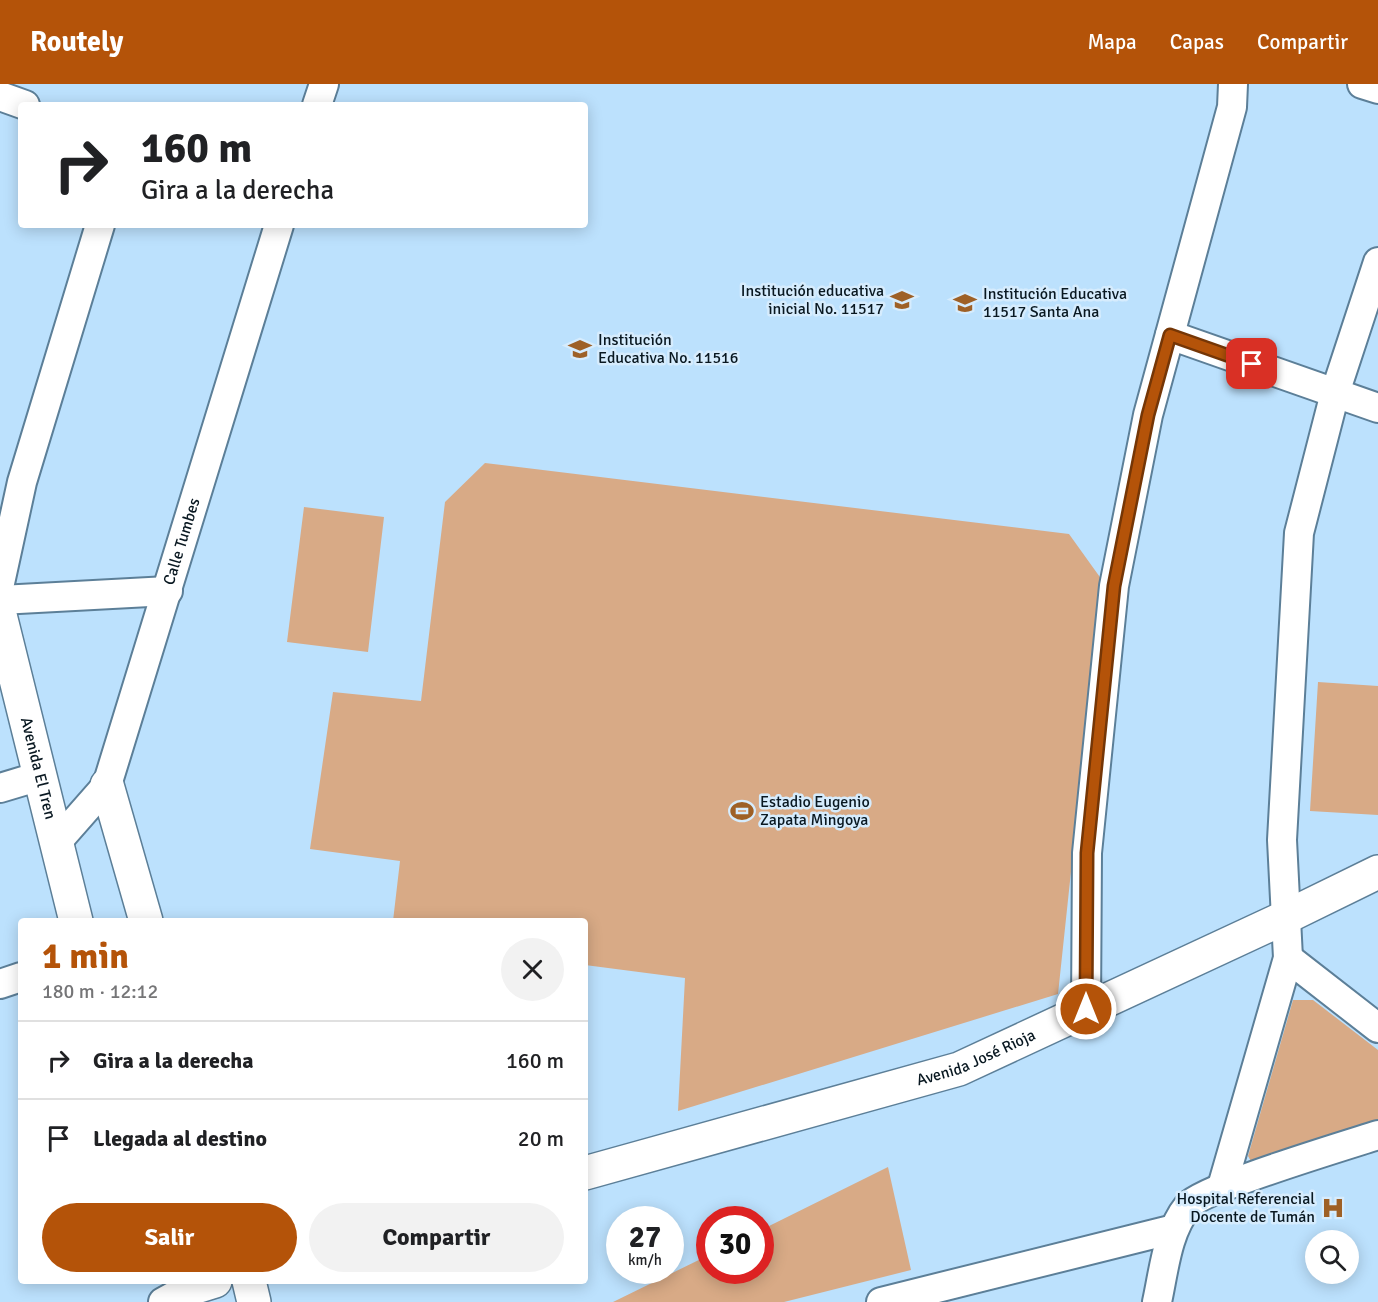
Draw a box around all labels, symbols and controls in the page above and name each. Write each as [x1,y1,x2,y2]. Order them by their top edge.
text: Routely [30,25,123,59]
text: Mapa [1087,29,1137,55]
text: Capas [1170,29,1224,55]
text: Compartir [1257,29,1348,55]
text: 160 m [141,123,252,174]
icon: right [42,126,120,204]
text: Gira a la derecha [141,174,334,207]
place label: Institución educativa inicial No. 11517 [741,281,884,319]
place label: Institución Educativa 11517 Santa Ana [983,284,1127,322]
school or university icon: Institución educativa inicial No. 11517 [889,287,915,313]
school or university icon: Institución Educativa 11517 Santa Ana [952,290,978,316]
place label: Institución Educativa No. 11516 [598,330,738,368]
school or university icon: Institución Educativa No. 11516 [567,336,593,362]
pin [1226,338,1277,389]
icon: arrive [1235,347,1268,380]
street label: Calle Tumbes [159,496,205,587]
street label: Avenida El Tren [16,715,60,822]
place label: Estadio Eugenio Zapata Mingoya [760,792,870,830]
sports icon: Estadio Eugenio Zapata Mingoya [729,798,755,824]
text: 1 min [42,934,129,979]
button: close [501,938,564,1001]
position arrow [1054,977,1118,1041]
text: 180 m · 12:12 [42,979,158,1004]
street label: Avenida José Rioja [914,1025,1039,1090]
icon: right [42,1044,75,1077]
text: Gira a la derecha [93,1047,254,1074]
text: 160 m [506,1047,564,1074]
icon: arrive [42,1122,75,1155]
text: Llegada al destino [93,1125,267,1152]
text: 20 m [518,1125,564,1152]
place label: Hospital Referencial Docente de Tumán [1176,1189,1315,1227]
hospital icon: Hospital Referencial Docente de Tumán [1320,1195,1346,1221]
button: Salir [42,1203,297,1272]
button: Compartir [309,1203,564,1272]
speed limit sign: 30 [696,1206,774,1284]
text: 27 [629,1219,661,1256]
map controls [1305,1230,1359,1284]
button: search [1305,1230,1359,1284]
text: km/h [628,1251,662,1269]

